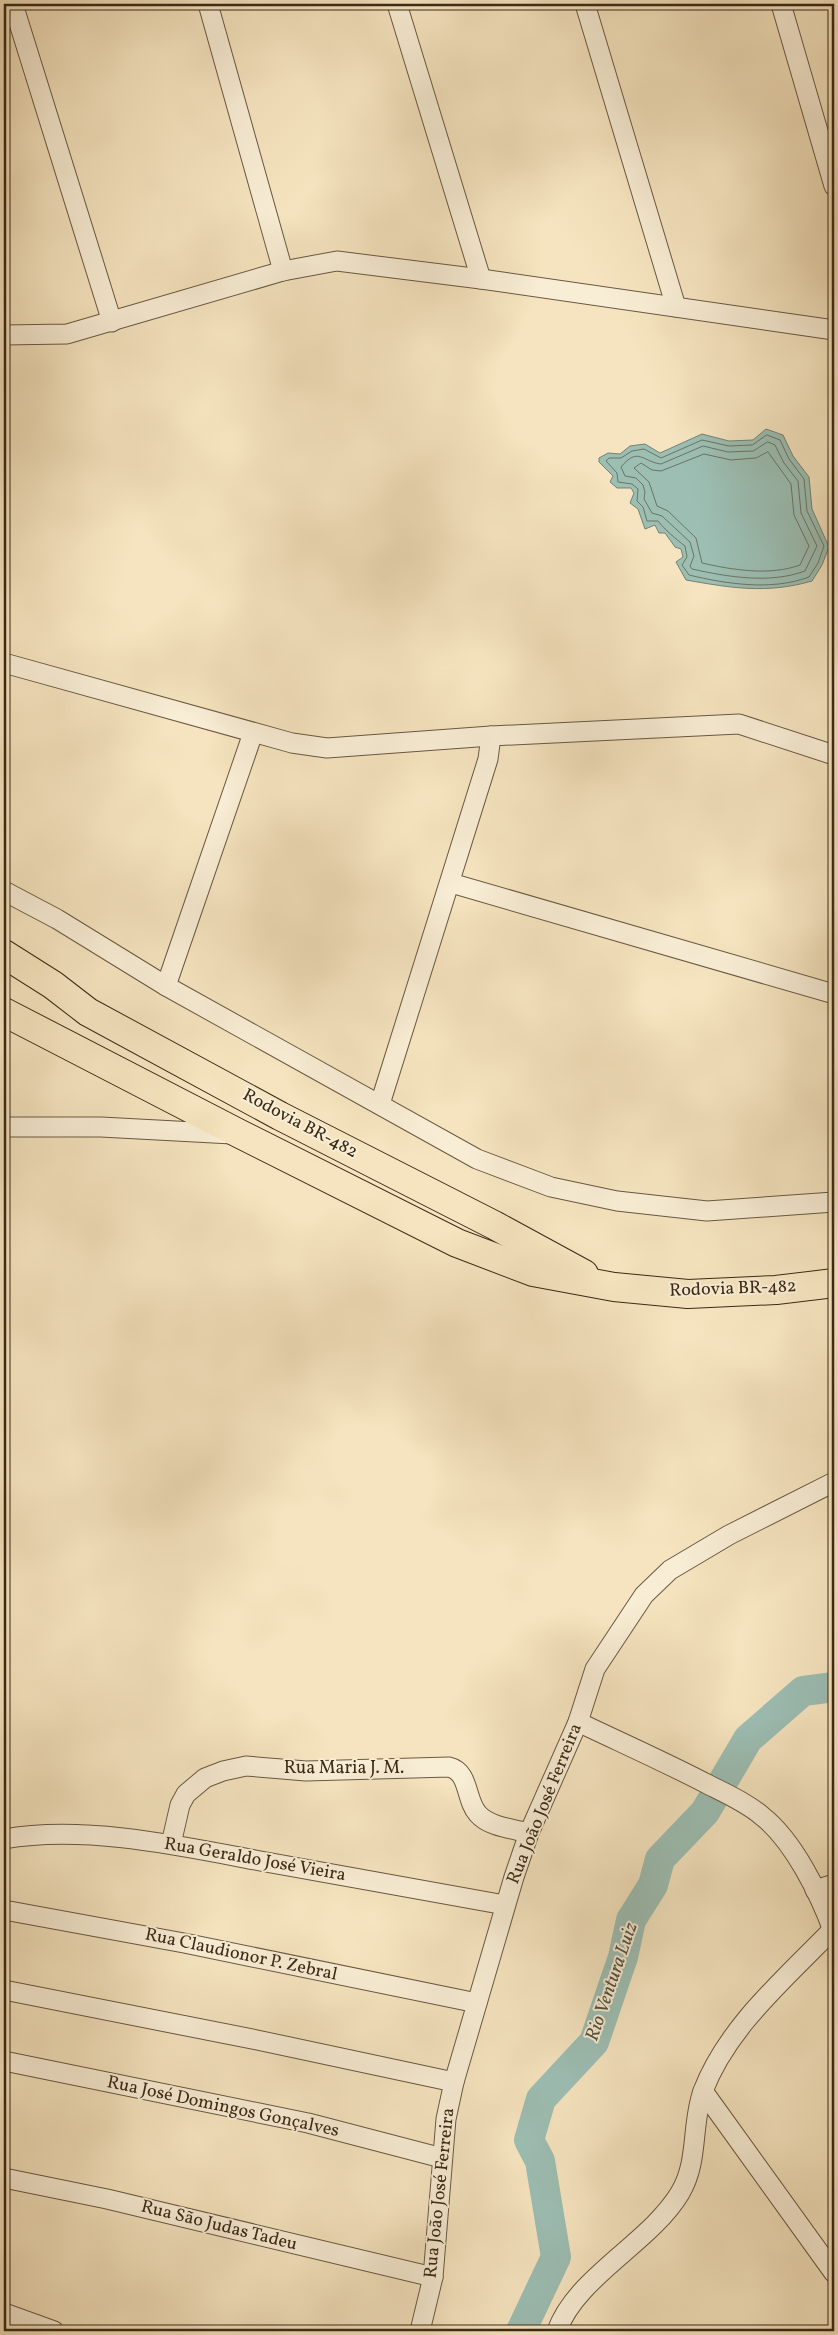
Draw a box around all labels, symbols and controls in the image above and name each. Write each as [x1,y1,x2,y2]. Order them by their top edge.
street label: Rodovia BR-482 [238,1083,362,1165]
street label: Rodovia BR-482 [669,1274,797,1304]
street label: Rua João José Ferreira [501,1720,589,1888]
street label: Rua Maria J. M. [284,1756,404,1781]
street label: Rua Geraldo José Vieira [162,1832,348,1888]
water label: Rio Ventura Luiz [580,1919,645,2045]
street label: Rua Claudionor P. Zebral [143,1922,339,1988]
street label: Rua José Domingos Gonçalves [105,2070,341,2144]
street label: Rua João José Ferreira [419,2106,461,2279]
street label: Rua São Judas Tadeu [138,2194,300,2258]

